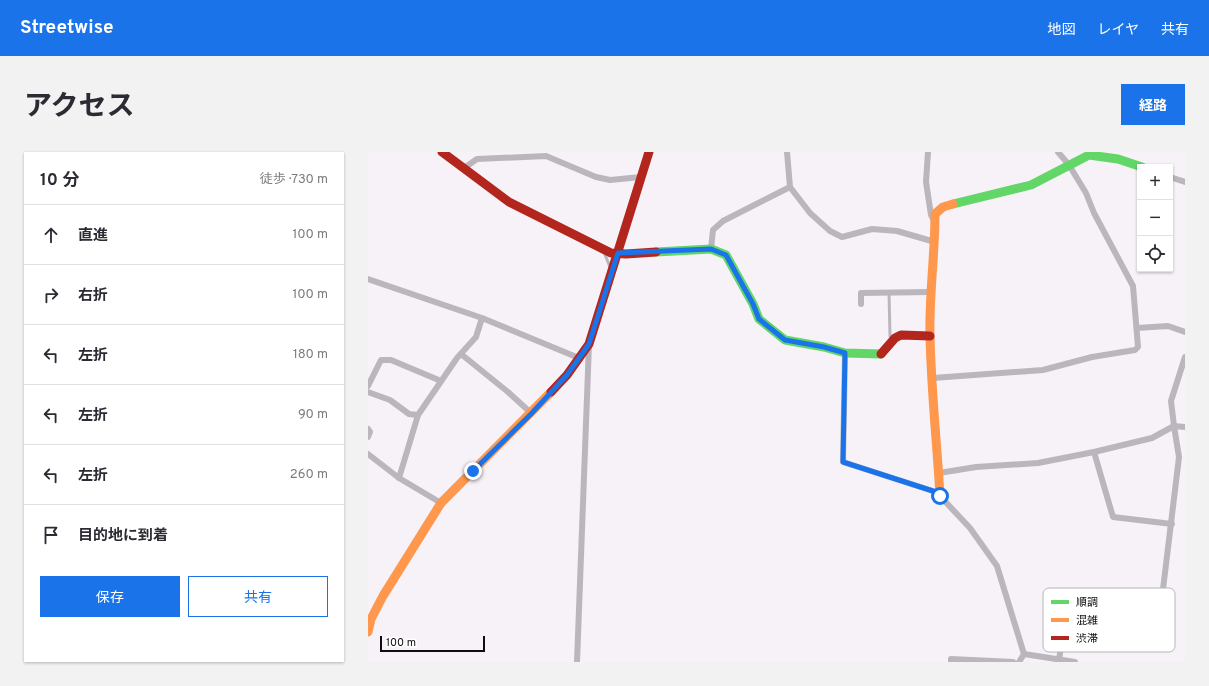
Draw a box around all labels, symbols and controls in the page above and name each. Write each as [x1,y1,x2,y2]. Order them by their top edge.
text: Streetwise [20,16,113,40]
text: 地図 [1047,22,1075,39]
text: レイヤ [1097,22,1139,39]
text: 共有 [1161,22,1189,39]
button: 経路 [1121,84,1185,125]
text: アクセス [24,90,135,126]
map controls [1137,164,1173,272]
button: + [1137,164,1173,200]
text: 10 分 [40,170,79,192]
text: 徒歩 · 730 m [260,172,328,188]
button: − [1137,200,1173,236]
icon: ahead [40,224,62,246]
text: 直進 [78,227,108,246]
text: 100 m [292,227,328,243]
button: locate [1137,236,1173,272]
icon: right [40,284,62,306]
text: 右折 [78,287,108,306]
text: 100 m [292,287,328,303]
icon: left [40,344,62,366]
text: 左折 [78,347,108,366]
text: 180 m [293,347,328,363]
icon: left [40,404,62,426]
text: 左折 [78,407,108,426]
text: 90 m [298,407,328,423]
route end [464,462,482,480]
icon: left [40,464,62,486]
text: 左折 [78,467,108,486]
text: 260 m [290,467,328,483]
route start [931,487,949,505]
icon: arrive [40,524,62,546]
text: 目的地に到着 [78,527,168,546]
button: 保存 [40,576,180,617]
button: 共有 [188,576,328,617]
legend [1043,588,1175,652]
text: 順調 [1076,596,1098,610]
text: 混雑 [1076,614,1098,628]
text: 渋滞 [1076,632,1098,646]
scale bar [380,634,485,653]
text: 100 m [386,636,416,650]

